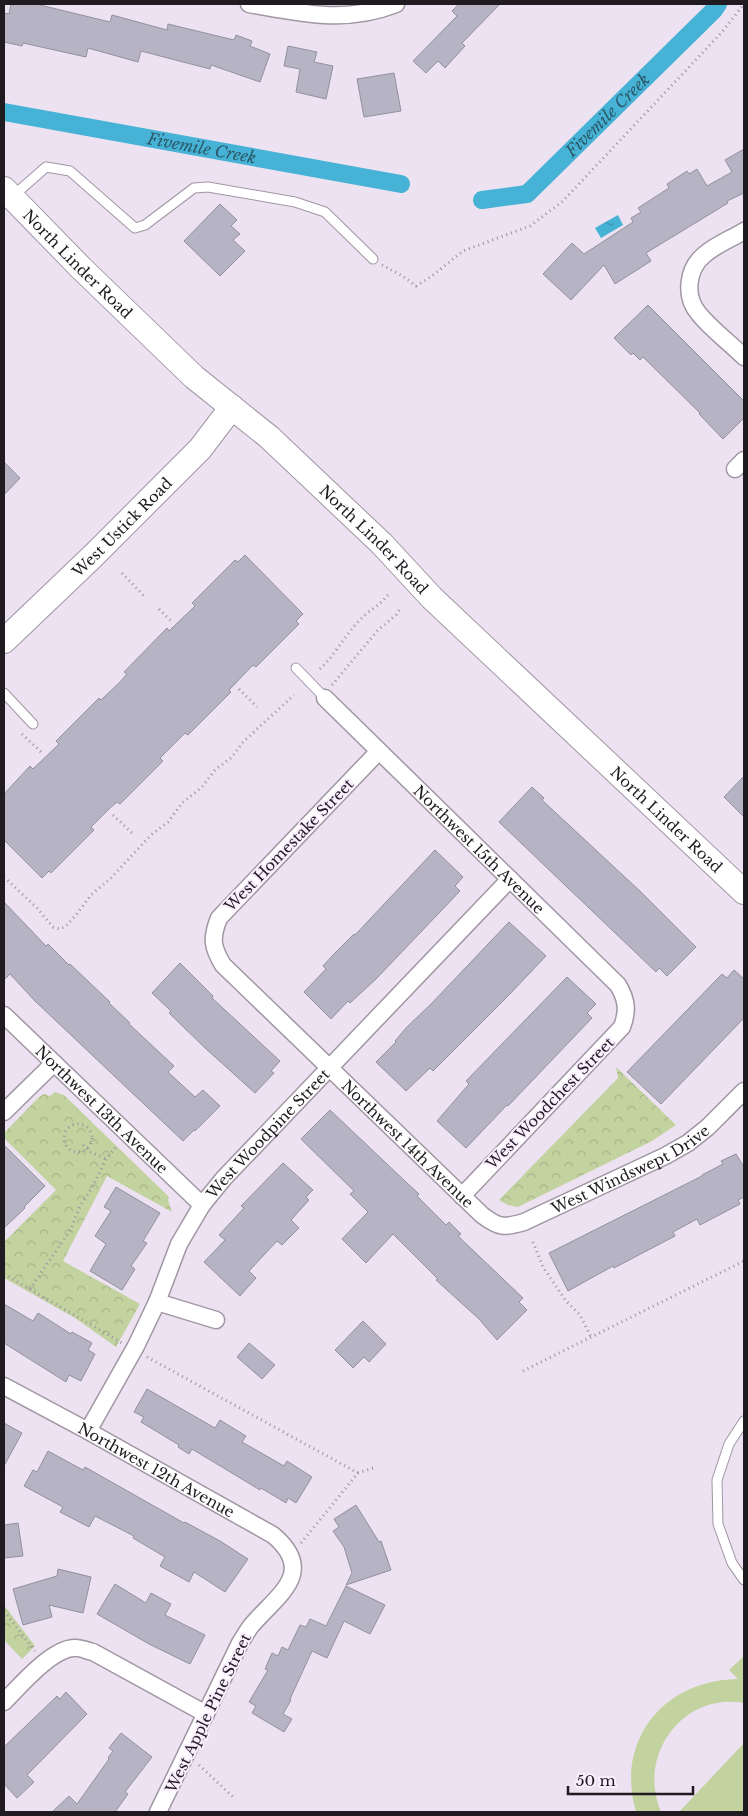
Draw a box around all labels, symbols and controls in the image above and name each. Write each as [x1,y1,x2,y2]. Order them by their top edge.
water label: Fivemile Creek [560,69,654,162]
water label: Fivemile Creek [145,128,258,168]
street label: North Linder Road [19,205,136,322]
street label: West Ustick Road [67,473,176,581]
street label: North Linder Road [316,481,433,598]
street label: North Linder Road [607,762,726,876]
street label: West Homestake Street [220,774,358,916]
street label: Northwest 15th Avenue [410,781,549,917]
street label: West Woodchest Street [481,1033,618,1174]
street label: Northwest 13th Avenue [32,1041,172,1177]
street label: West Woodpine Street [201,1064,333,1203]
street label: Northwest 14th Avenue [338,1076,478,1211]
street label: West Windswept Drive [547,1120,713,1218]
street label: Northwest 12th Avenue [75,1418,238,1521]
street label: West Apple Pine Street [161,1630,255,1797]
scale bar [568,1764,693,1796]
text: 50 m [576,1771,616,1790]

